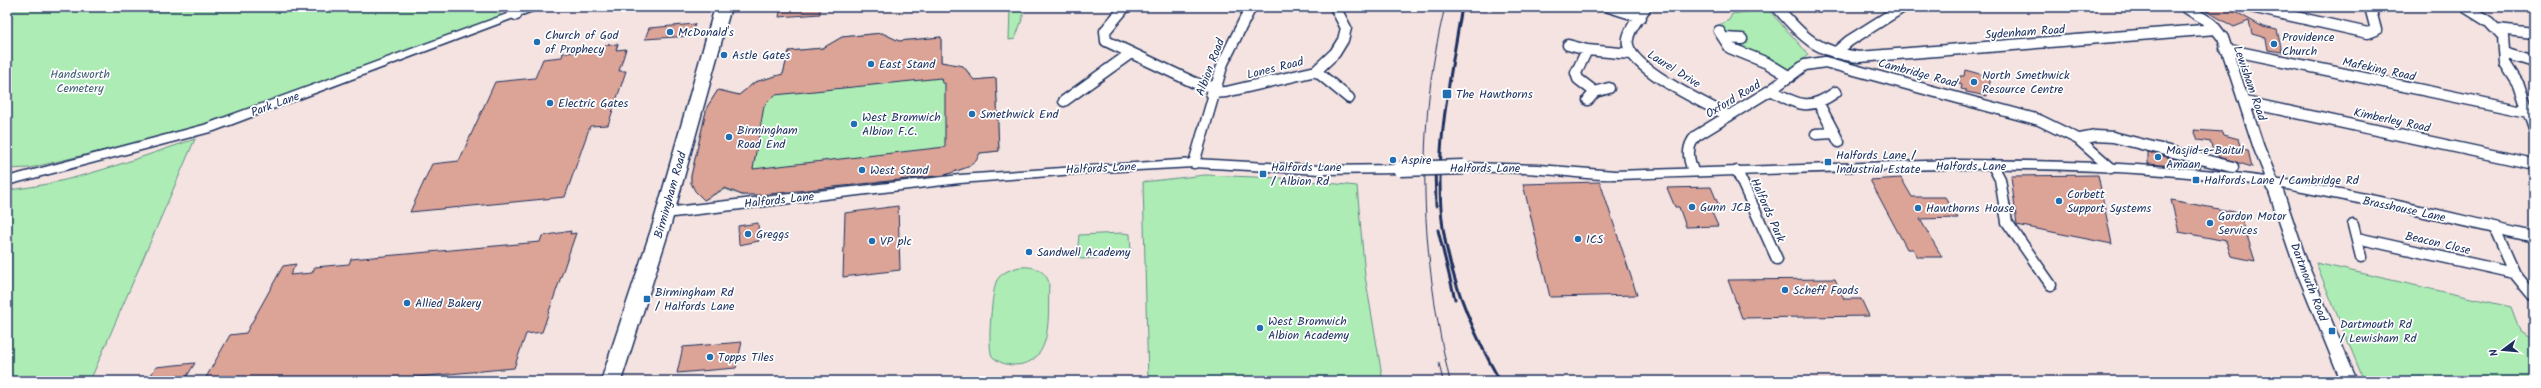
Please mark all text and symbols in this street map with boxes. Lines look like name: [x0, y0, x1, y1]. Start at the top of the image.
street label: Sydenham Road: [1984, 20, 2067, 45]
place label: McDonald's: [678, 23, 734, 42]
place label: Church of God of Prophecy: [545, 26, 619, 59]
marker: McDonald's: [665, 27, 675, 37]
place label: Providence Church: [2282, 28, 2335, 61]
street label: Albion Road: [1191, 35, 1230, 99]
marker: Church of God of Prophecy: [532, 37, 542, 47]
marker: Providence Church: [2269, 39, 2279, 49]
street label: Lewisham Road: [2228, 43, 2272, 124]
street label: Laurel Drive: [1643, 45, 1705, 94]
place label: Astle Gates: [732, 46, 790, 65]
marker: Astle Gates: [719, 50, 729, 60]
street label: Lones Road: [1245, 52, 1306, 85]
street label: Mafeking Road: [2341, 52, 2418, 87]
street label: Cambridge Road: [1876, 54, 1961, 93]
place label: East Stand: [879, 55, 936, 74]
marker: East Stand: [866, 59, 876, 69]
park label: Handsworth Cemetery: [50, 65, 110, 98]
place label: North Smethwick Resource Centre: [1982, 66, 2070, 99]
street label: Oxford Road: [1702, 75, 1765, 123]
marker: North Smethwick Resource Centre: [1969, 77, 1979, 87]
place label: The Hawthorns: [1456, 85, 1533, 104]
street label: Park Lane: [248, 87, 303, 122]
marker: The Hawthorns: [1441, 88, 1453, 100]
place label: Electric Gates: [558, 94, 628, 113]
marker: Electric Gates: [545, 98, 555, 108]
street label: Kimberley Road: [2352, 103, 2433, 138]
place label: Smethwick End: [980, 105, 1060, 124]
place label: West Bromwich Albion F.C.: [862, 108, 941, 141]
marker: Smethwick End: [967, 109, 977, 119]
marker: West Bromwich Albion F.C.: [849, 119, 859, 129]
place label: Birmingham Road End: [737, 121, 798, 154]
marker: Birmingham Road End: [724, 132, 734, 142]
place label: Masjid-e-Baitul Amaan: [2166, 141, 2244, 174]
place label: Halfords Lane / Industrial Estate: [1836, 146, 1921, 179]
street label: Birmingham Road: [649, 149, 692, 241]
place label: Aspire: [1401, 151, 1432, 170]
marker: Masjid-e-Baitul Amaan: [2153, 152, 2163, 162]
marker: Aspire: [1388, 155, 1398, 165]
street label: Halfords Lane: [1065, 157, 1137, 180]
marker: Halfords Lane / Industrial Estate: [1823, 157, 1833, 167]
street label: Halfords Lane: [1936, 157, 2007, 176]
place label: Halfords Lane / Albion Rd: [1271, 158, 1342, 191]
street label: Halfords Lane: [1450, 159, 1521, 178]
place label: West Stand: [870, 161, 929, 180]
marker: West Stand: [857, 165, 867, 175]
marker: Halfords Lane / Albion Rd: [1258, 169, 1268, 179]
place label: Halfords Lane / Cambridge Rd: [2204, 171, 2360, 190]
street label: Halfords Park: [1745, 175, 1790, 246]
marker: Halfords Lane / Cambridge Rd: [2191, 175, 2201, 185]
place label: Corbett Support Systems: [2067, 185, 2151, 218]
street label: Halfords Lane: [743, 187, 816, 214]
street label: Brasshouse Lane: [2361, 191, 2448, 228]
marker: Corbett Support Systems: [2054, 196, 2064, 206]
place label: Gunn JCB: [1700, 198, 1751, 217]
place label: Hawthorns House: [1926, 199, 2015, 218]
marker: Gunn JCB: [1687, 202, 1697, 212]
marker: Hawthorns House: [1913, 203, 1923, 213]
place label: Gordon Motor Services: [2218, 207, 2287, 240]
marker: Gordon Motor Services: [2205, 218, 2215, 228]
place label: Greggs: [756, 225, 789, 244]
street label: Beacon Close: [2403, 227, 2473, 260]
marker: Greggs: [743, 229, 753, 239]
place label: ICS: [1586, 230, 1604, 249]
place label: VP plc: [880, 232, 912, 251]
marker: ICS: [1573, 234, 1583, 244]
marker: VP plc: [867, 236, 877, 246]
street label: Dartmouth Road: [2285, 240, 2333, 325]
place label: Sandwell Academy: [1037, 243, 1131, 262]
marker: Sandwell Academy: [1024, 247, 1034, 257]
place label: Scheff Foods: [1793, 281, 1859, 300]
place label: Birmingham Rd / Halfords Lane: [655, 283, 735, 316]
marker: Scheff Foods: [1780, 285, 1790, 295]
place label: Allied Bakery: [415, 294, 482, 313]
marker: Birmingham Rd / Halfords Lane: [642, 294, 652, 304]
marker: Allied Bakery: [402, 298, 412, 308]
place label: West Bromwich Albion Academy: [1268, 312, 1349, 345]
place label: Dartmouth Rd / Lewisham Rd: [2340, 315, 2417, 348]
marker: West Bromwich Albion Academy: [1255, 323, 1265, 333]
marker: Dartmouth Rd / Lewisham Rd: [2327, 326, 2337, 336]
north arrow: [2483, 330, 2523, 370]
text: N: [2485, 347, 2504, 358]
place label: Topps Tiles: [718, 348, 774, 367]
marker: Topps Tiles: [705, 352, 715, 362]

